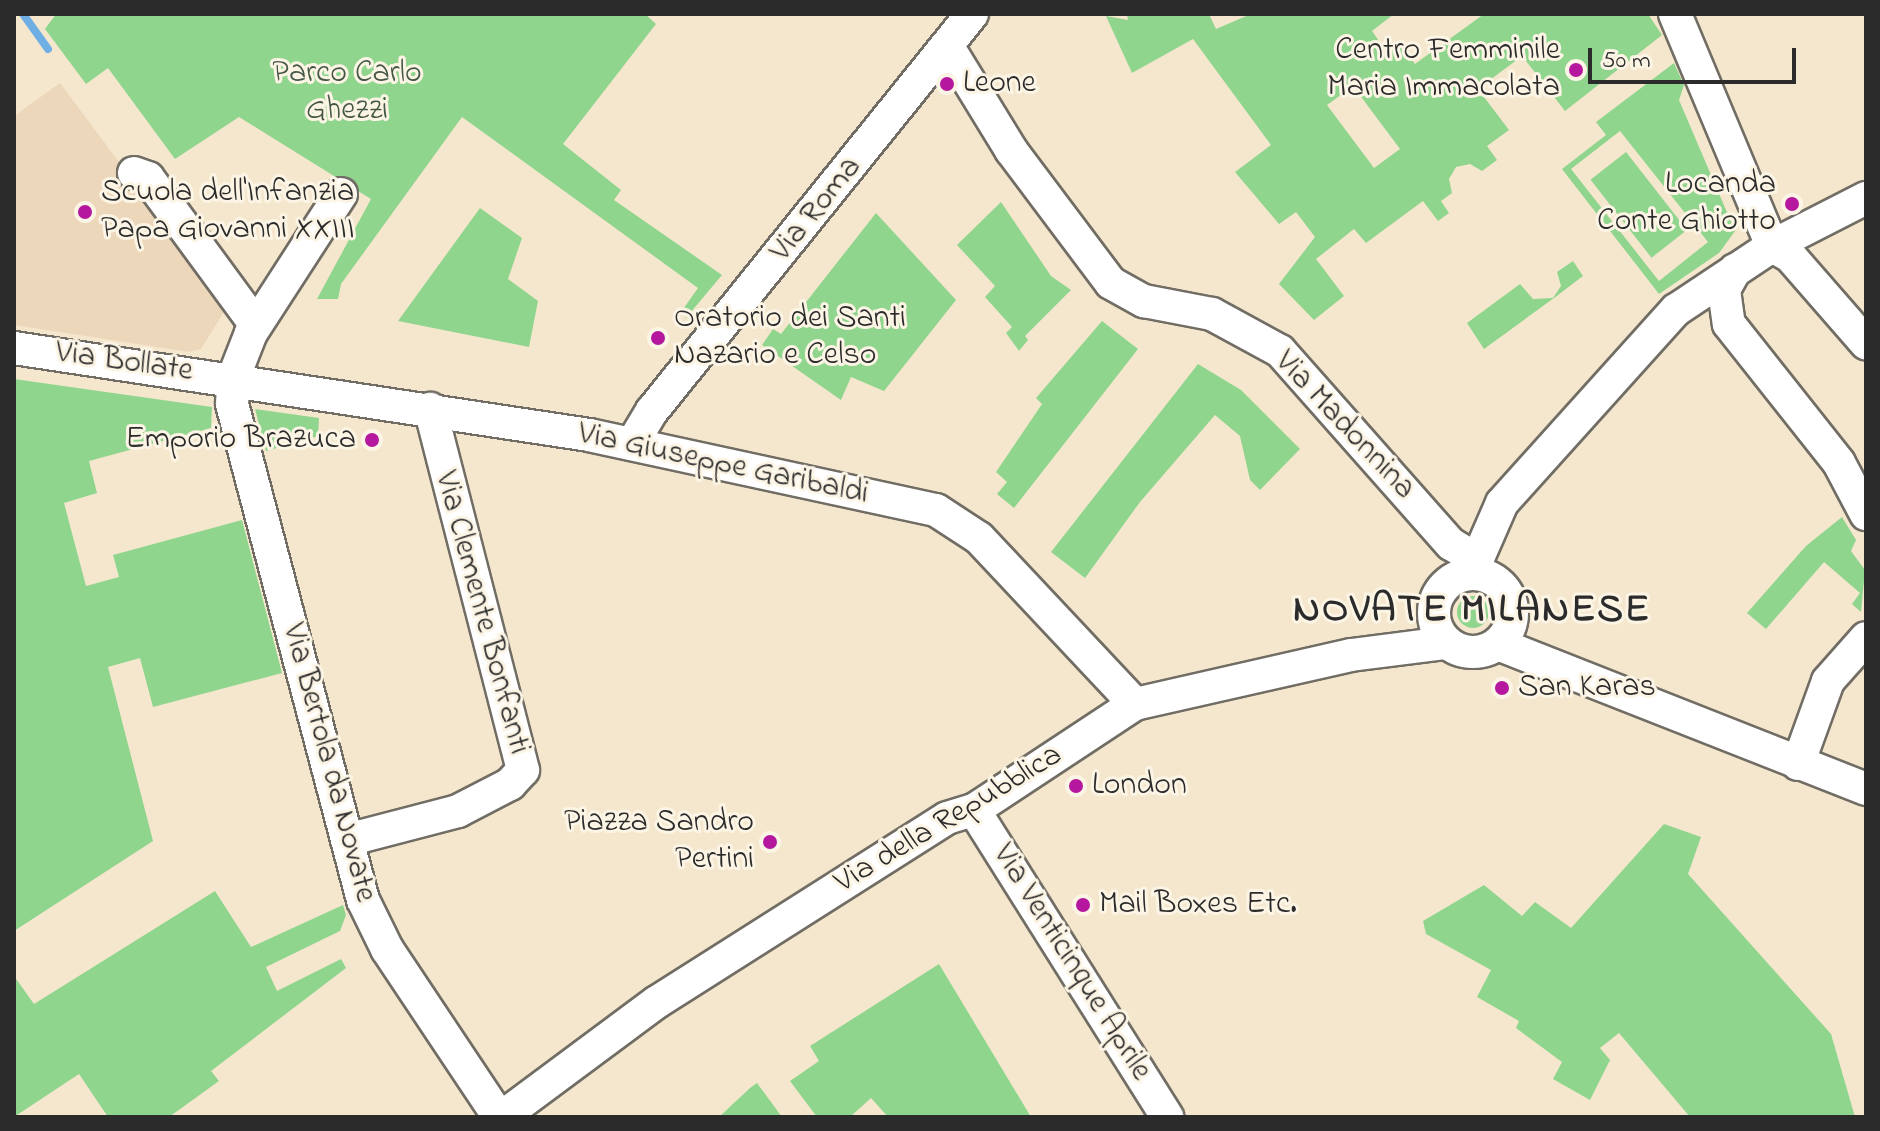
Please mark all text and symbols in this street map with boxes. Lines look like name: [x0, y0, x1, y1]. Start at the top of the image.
scale bar: [1592, 32, 1800, 82]
place label: Centro Femminile Maria Immacolata: [1327, 33, 1560, 108]
text: 50 m: [1602, 44, 1651, 79]
park label: Parco Carlo Ghezzi: [272, 56, 422, 131]
marker: Centro Femminile Maria Immacolata: [1567, 61, 1585, 79]
place label: Leone: [963, 65, 1036, 103]
marker: Leone: [938, 75, 956, 93]
street label: Via Roma: [763, 150, 871, 270]
place label: Locanda Conte Ghiotto: [1597, 167, 1776, 242]
place label: Scuola dell'Infanzia Papa Giovanni XXIII: [101, 175, 354, 250]
marker: Locanda Conte Ghiotto: [1783, 195, 1801, 213]
marker: Scuola dell'Infanzia Papa Giovanni XXIII: [76, 203, 94, 221]
place label: Oratorio dei Santi Nazario e Celso: [674, 301, 906, 376]
marker: Oratorio dei Santi Nazario e Celso: [649, 329, 667, 347]
street label: Via Bollate: [53, 334, 195, 392]
street label: Via Madonnina: [1265, 344, 1423, 508]
street label: Via Giuseppe Garibaldi: [574, 415, 872, 515]
place label: Emporio Brazuca: [126, 421, 356, 459]
marker: Emporio Brazuca: [363, 431, 381, 449]
street label: Via Clemente Bonfanti: [425, 467, 537, 759]
district label: NOVATE MILANESE: [1293, 587, 1651, 635]
street label: Via Bertola da Novate: [272, 620, 384, 906]
place label: San Karas: [1518, 669, 1656, 707]
marker: San Karas: [1493, 679, 1511, 697]
street label: Via della Repubblica: [828, 737, 1070, 903]
place label: London: [1092, 767, 1187, 805]
marker: London: [1067, 777, 1085, 795]
place label: Piazza Sandro Pertini: [564, 805, 754, 880]
marker: Piazza Sandro Pertini: [761, 833, 779, 851]
street label: Via Venticinque Aprile: [983, 838, 1159, 1088]
place label: Mail Boxes Etc.: [1099, 886, 1297, 924]
marker: Mail Boxes Etc.: [1074, 896, 1092, 914]

